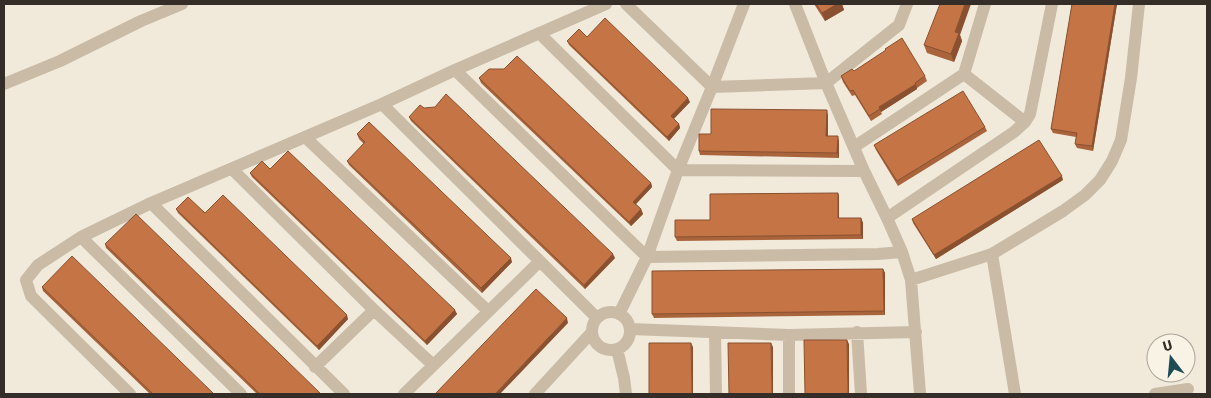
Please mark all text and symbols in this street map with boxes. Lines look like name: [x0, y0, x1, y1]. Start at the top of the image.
north arrow: [1146, 333, 1196, 383]
text: U: [1161, 337, 1174, 355]

